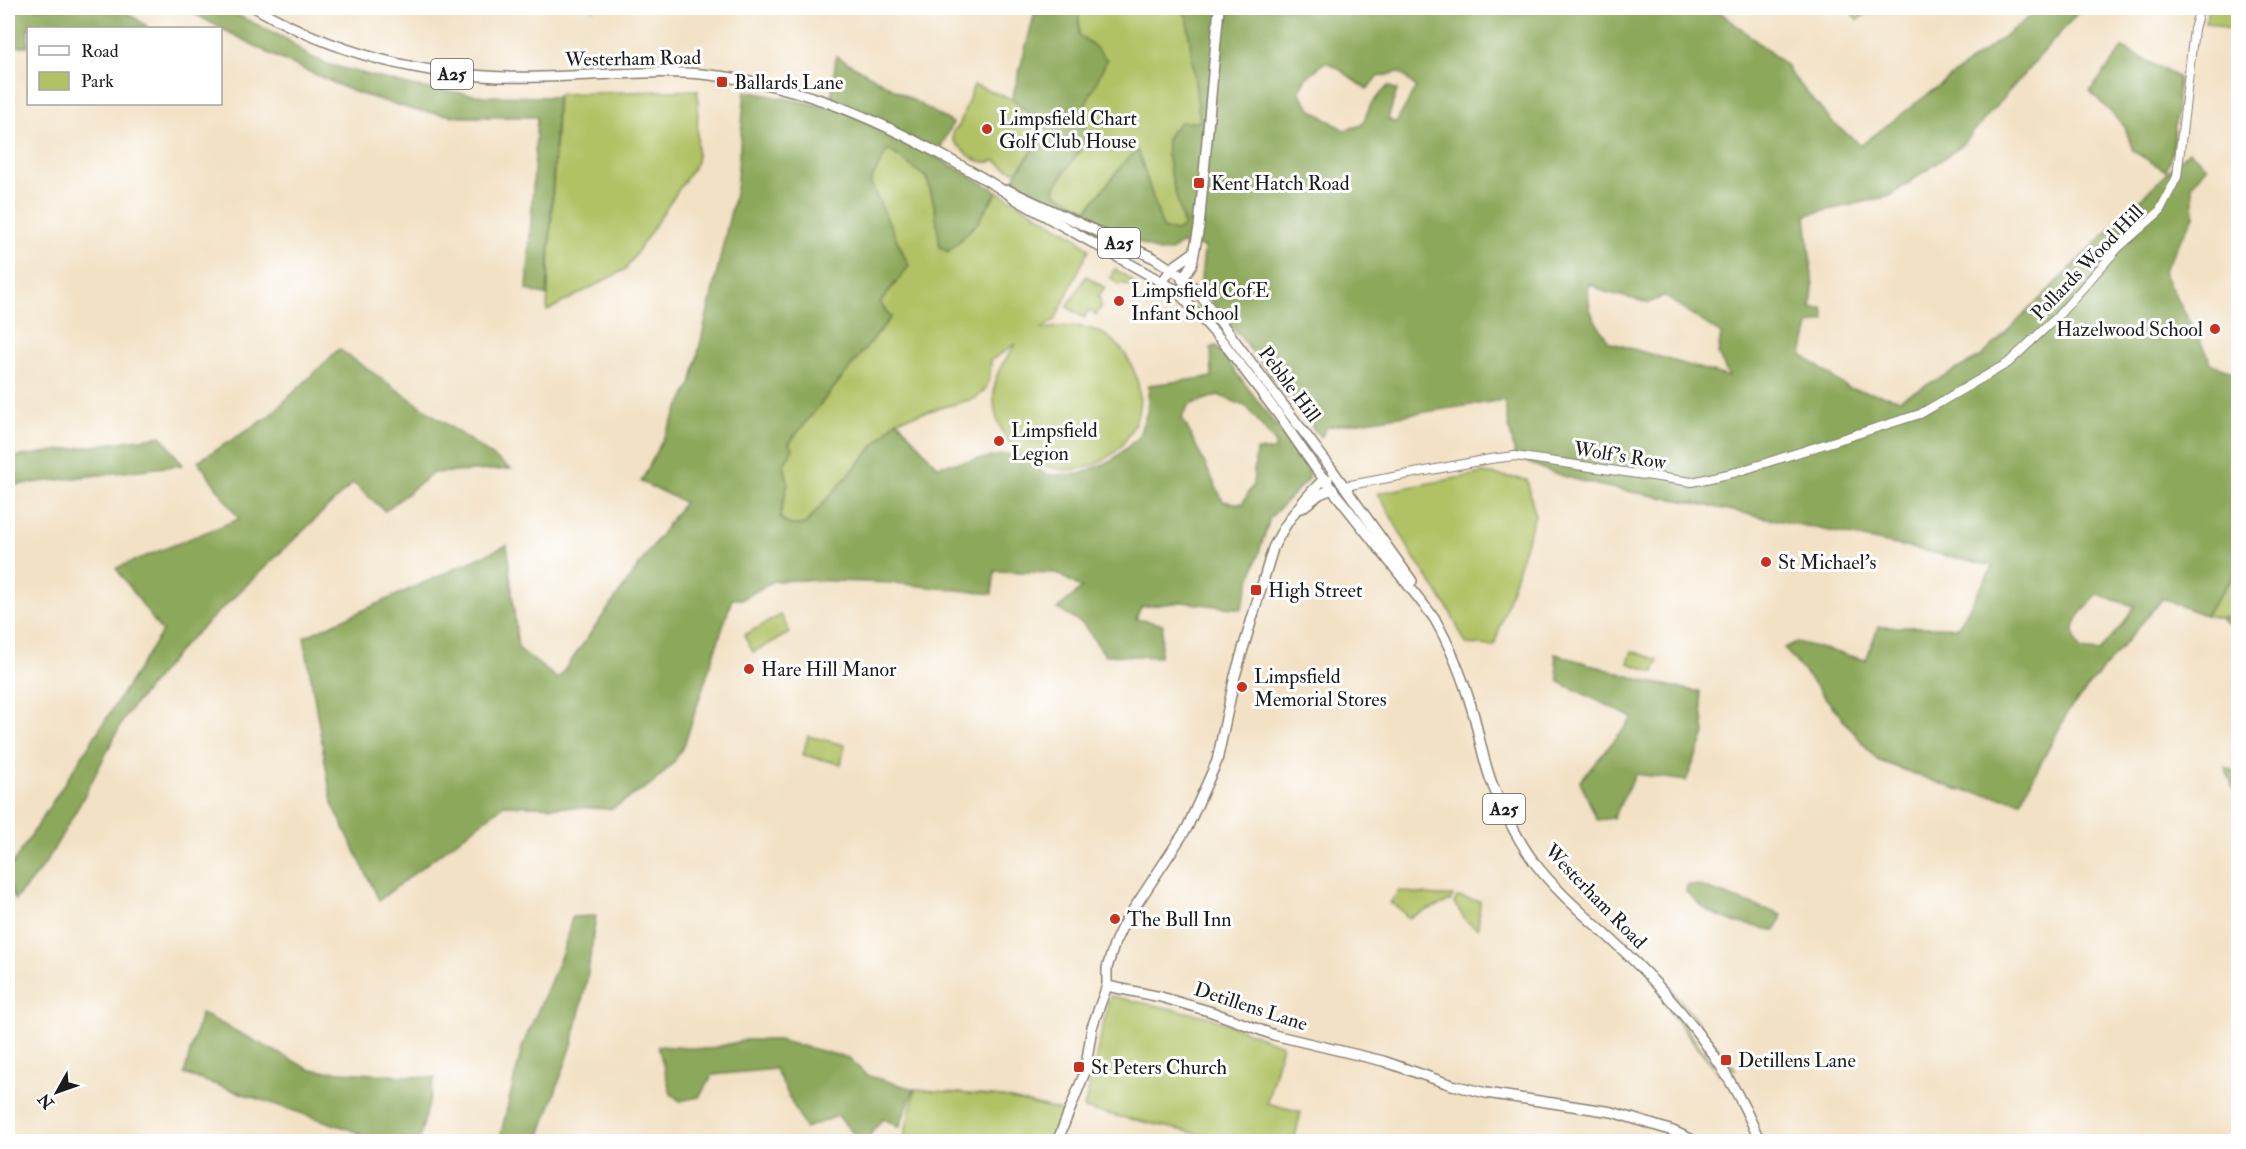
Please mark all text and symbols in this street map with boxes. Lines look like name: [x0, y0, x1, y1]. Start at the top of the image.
legend: [27, 27, 222, 105]
text: Road: [81, 40, 119, 63]
street label: Westerham Road: [564, 45, 701, 72]
road number: A25: [431, 59, 473, 89]
text: Park: [81, 70, 114, 93]
place label: Ballards Lane: [734, 70, 843, 95]
marker: Ballards Lane: [715, 75, 729, 89]
place label: Limpsfield Chart Golf Club House: [999, 106, 1138, 154]
marker: Limpsfield Chart Golf Club House: [980, 122, 994, 136]
place label: Kent Hatch Road: [1211, 171, 1350, 196]
marker: Kent Hatch Road: [1192, 176, 1206, 190]
street label: Pollards Wood Hill: [2026, 199, 2149, 325]
road number: A25: [1098, 228, 1140, 258]
place label: Limpsfield CofE Infant School: [1131, 278, 1269, 326]
marker: Limpsfield CofE Infant School: [1112, 294, 1126, 308]
place label: Hazelwood School: [2056, 317, 2203, 342]
marker: Hazelwood School: [2208, 322, 2222, 336]
street label: Pebble Hill: [1253, 341, 1326, 427]
place label: Limpsfield Legion: [1011, 418, 1098, 466]
marker: Limpsfield Legion: [992, 434, 1006, 448]
street label: Wolf's Row: [1571, 436, 1669, 475]
place label: St Michael's: [1778, 550, 1876, 575]
marker: St Michael's: [1759, 555, 1773, 569]
place label: High Street: [1268, 578, 1363, 603]
marker: High Street: [1249, 583, 1263, 597]
place label: Hare Hill Manor: [761, 657, 897, 682]
marker: Hare Hill Manor: [742, 662, 756, 676]
place label: Limpsfield Memorial Stores: [1254, 664, 1387, 712]
marker: Limpsfield Memorial Stores: [1235, 680, 1249, 694]
road number: A25: [1483, 794, 1525, 824]
street label: Westerham Road: [1539, 838, 1652, 954]
place label: The Bull Inn: [1127, 907, 1232, 932]
marker: The Bull Inn: [1108, 912, 1122, 926]
street label: Detillens Lane: [1191, 976, 1311, 1037]
place label: Detillens Lane: [1738, 1048, 1856, 1073]
marker: Detillens Lane: [1719, 1053, 1733, 1067]
place label: St Peters Church: [1091, 1055, 1227, 1080]
marker: St Peters Church: [1072, 1060, 1086, 1074]
north arrow: [27, 1062, 87, 1122]
text: N: [34, 1089, 59, 1114]

